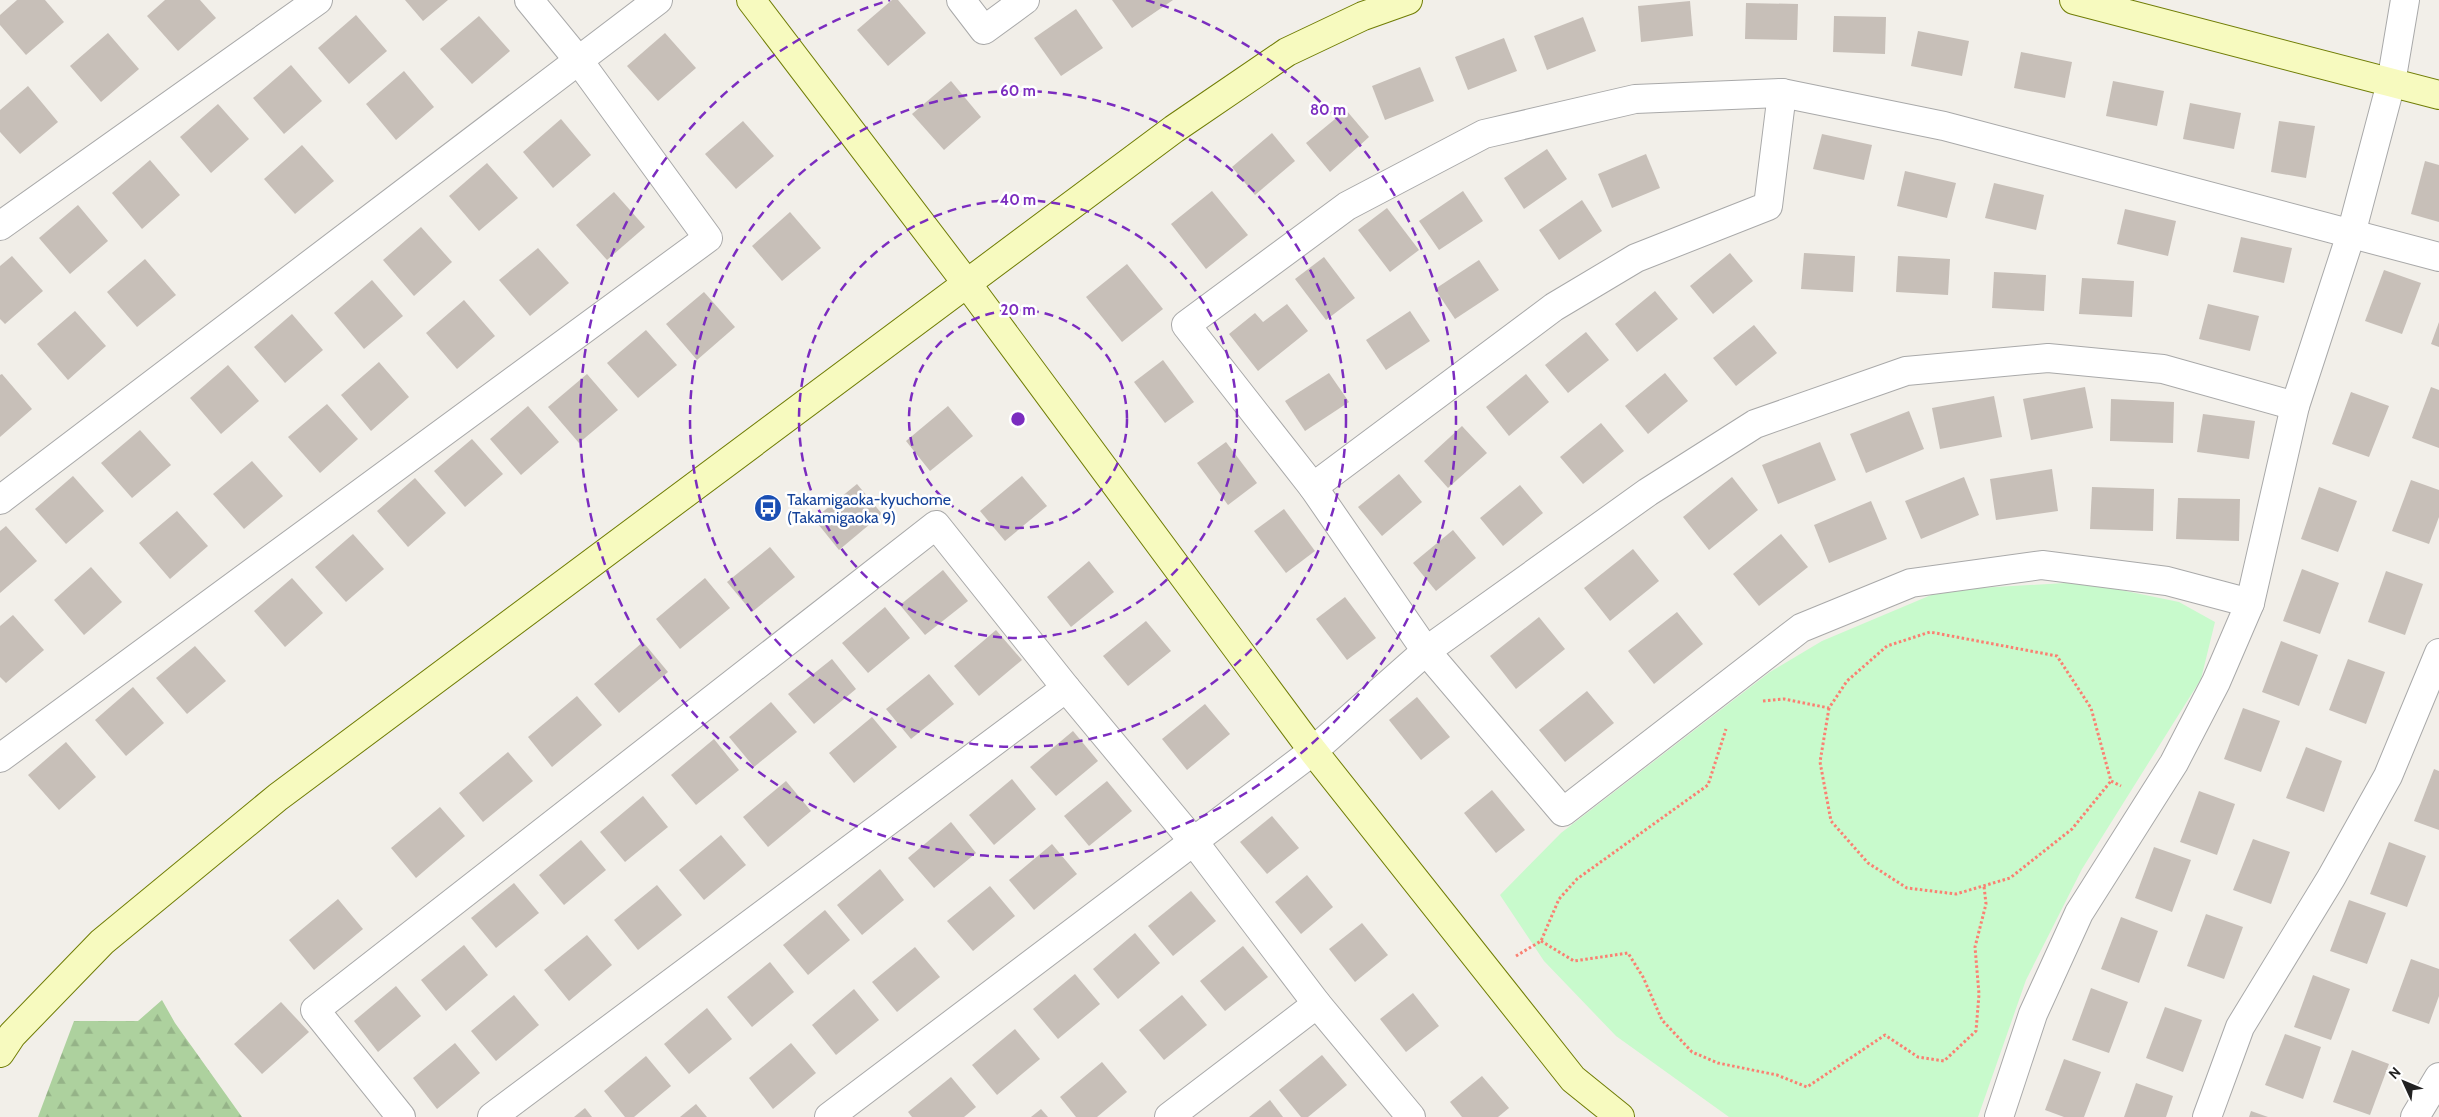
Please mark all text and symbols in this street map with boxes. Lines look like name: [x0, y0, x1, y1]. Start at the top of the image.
text: 60 m: [1000, 82, 1036, 100]
text: 80 m: [1310, 101, 1346, 119]
text: 40 m: [1000, 191, 1036, 209]
text: 20 m: [1001, 301, 1035, 319]
centre of rings: [1009, 410, 1027, 428]
place label: Takamigaoka-kyuchome (Takamigaoka 9): [787, 490, 951, 527]
bus stop icon: Takamigaoka-kyuchome (Takamigaoka 9): [753, 493, 783, 523]
north arrow: [2379, 1057, 2429, 1107]
text: N: [2385, 1063, 2405, 1083]

